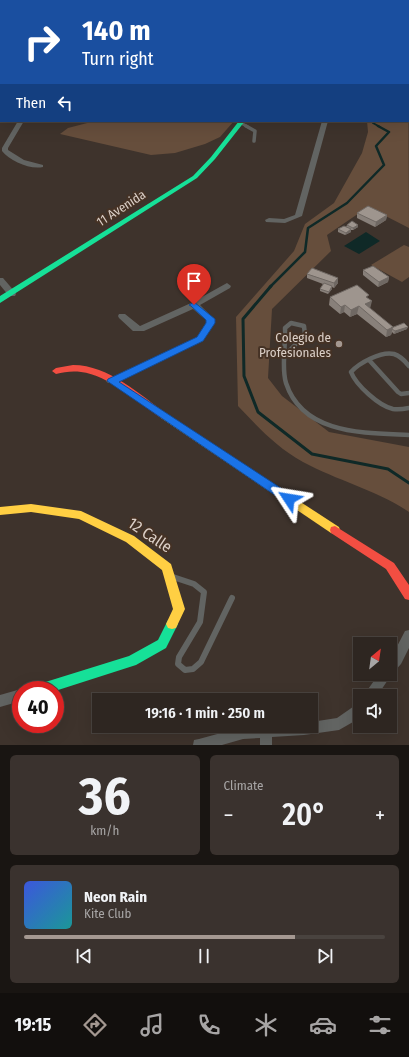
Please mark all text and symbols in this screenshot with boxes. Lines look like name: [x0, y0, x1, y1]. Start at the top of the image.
text: 140 m: [82, 14, 151, 47]
icon: right: [16, 16, 68, 68]
text: Turn right: [82, 48, 154, 70]
icon: left: [54, 92, 76, 114]
text: Then: [16, 94, 46, 112]
street label: 11 Avenida: [94, 187, 148, 229]
pin: [177, 264, 211, 305]
icon: arrive: [183, 270, 205, 292]
place label: Colegio de Profesionales: [259, 330, 331, 360]
marker: Colegio de Profesionales: [334, 339, 344, 349]
position arrow: [268, 478, 310, 520]
street label: 12 Calle: [124, 513, 176, 557]
north arrow: [353, 637, 397, 681]
map controls: [353, 637, 397, 733]
speed limit sign: 40: [12, 681, 64, 733]
button: sound: [353, 689, 397, 733]
text: 19:16 · 1 min · 250 m: [145, 704, 265, 722]
text: 36: [79, 765, 131, 828]
text: Climate: [224, 778, 264, 793]
text: 20°: [282, 797, 326, 833]
text: −: [224, 802, 233, 829]
text: +: [375, 802, 385, 829]
text: km/h: [90, 823, 119, 838]
text: Neon Rain: [84, 888, 147, 906]
text: Kite Club: [84, 906, 131, 921]
icon: previous: [73, 945, 95, 967]
icon: pause: [193, 945, 215, 967]
icon: next: [314, 945, 336, 967]
icon: directions: [81, 1011, 109, 1039]
icon: music: [138, 1011, 166, 1039]
icon: phone: [195, 1011, 223, 1039]
icon: climate: [252, 1011, 280, 1039]
icon: car: [309, 1011, 337, 1039]
icon: filters: [366, 1011, 394, 1039]
text: 19:15: [15, 1014, 51, 1036]

